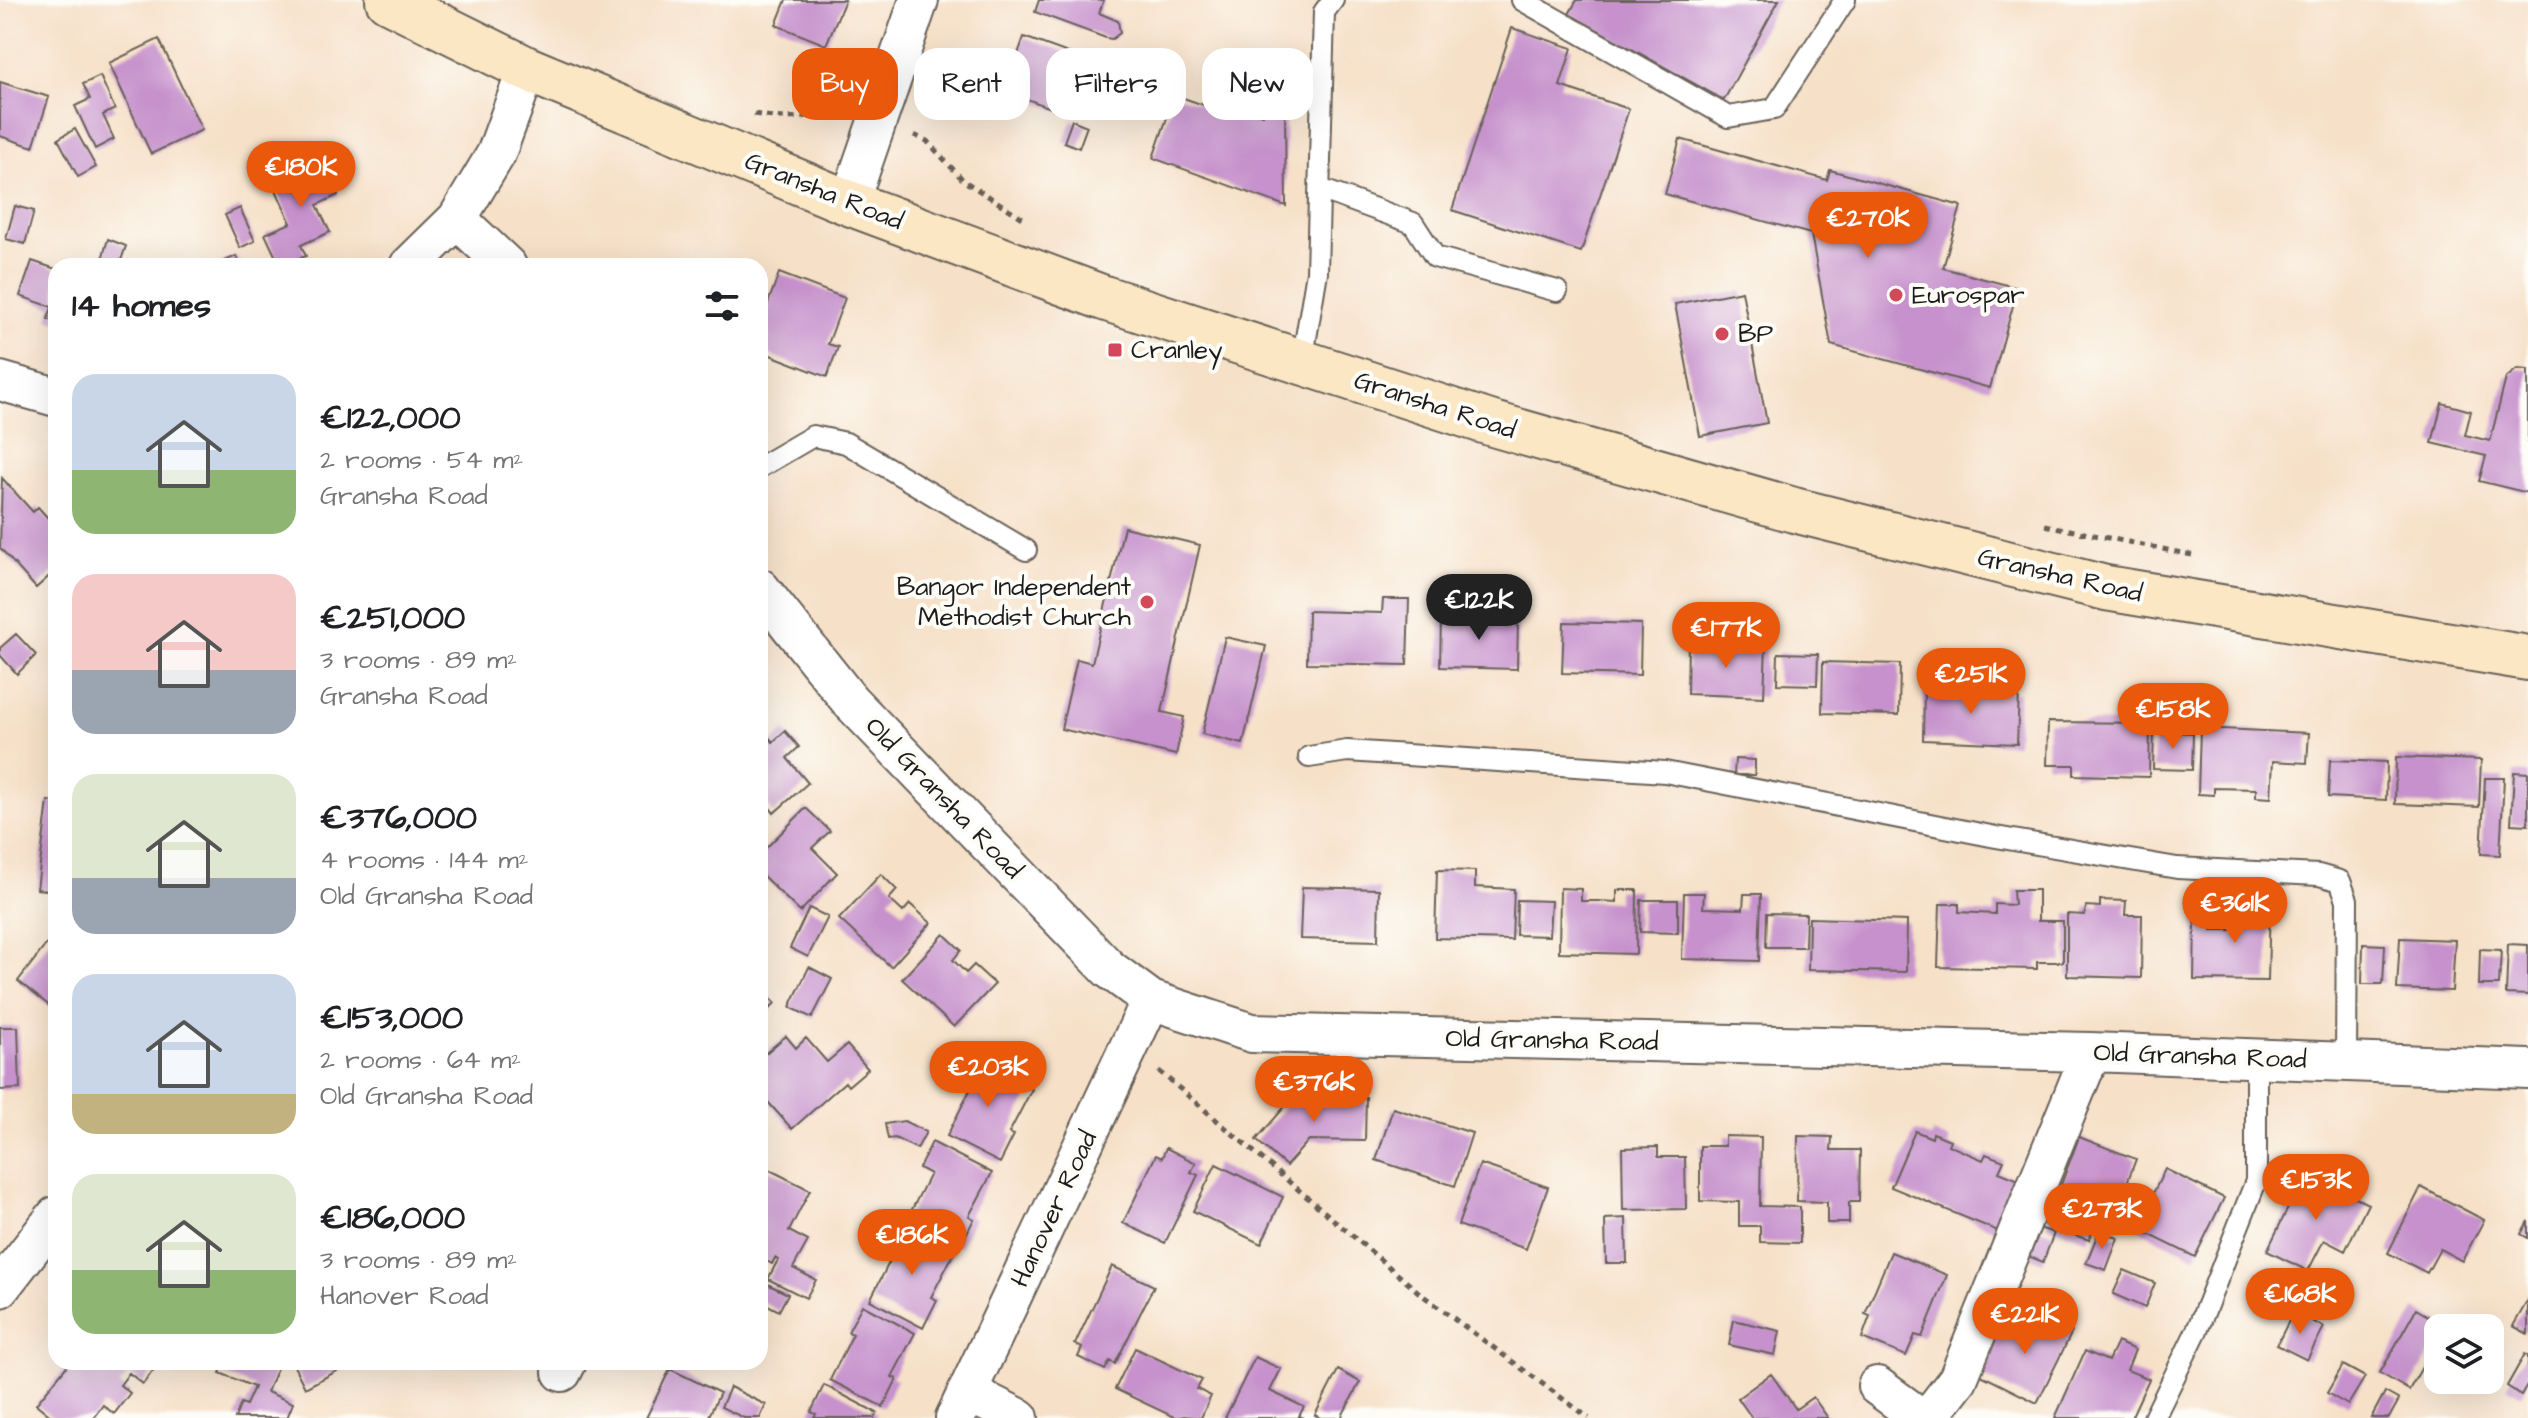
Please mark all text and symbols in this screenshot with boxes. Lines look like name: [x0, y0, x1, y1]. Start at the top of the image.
chip: Buy: [792, 48, 898, 120]
chip: Rent: [914, 48, 1030, 120]
chip: Filters: [1046, 48, 1186, 120]
chip: New: [1202, 48, 1313, 120]
pin: €180K: [245, 141, 357, 209]
street label: Gransha Road: [739, 143, 909, 239]
text: €180K: [265, 149, 338, 185]
pin: €270K: [1812, 192, 1924, 260]
text: €270K: [1826, 200, 1910, 236]
place label: Eurospar: [1912, 277, 2025, 313]
text: 14 homes: [72, 282, 211, 330]
icon: filters: [700, 284, 744, 328]
marker: Eurospar: [1887, 286, 1905, 304]
place label: BP: [1738, 316, 1773, 352]
marker: BP: [1713, 325, 1731, 343]
place label: Cranley: [1131, 332, 1222, 370]
marker: Cranley: [1106, 341, 1124, 359]
street label: Gransha Road: [1350, 362, 1520, 448]
text: €122,000: [320, 394, 461, 442]
icon: home: [136, 406, 232, 502]
text: 2 rooms · 54 m²: [320, 442, 523, 478]
text: Gransha Road: [320, 478, 488, 514]
street label: Gransha Road: [1974, 539, 2146, 611]
place label: Bangor Independent Methodist Church: [897, 569, 1131, 635]
pin: €122K: [1423, 574, 1535, 642]
text: €122K: [1444, 582, 1514, 618]
marker: Bangor Independent Methodist Church: [1138, 593, 1156, 611]
text: €251,000: [320, 594, 465, 642]
pin: €177K: [1670, 602, 1782, 670]
icon: home: [136, 606, 232, 702]
text: €177K: [1690, 610, 1762, 646]
text: 3 rooms · 89 m²: [320, 642, 517, 678]
pin: €251K: [1915, 648, 2027, 716]
text: €251K: [1934, 656, 2008, 692]
text: Gransha Road: [320, 678, 488, 714]
pin: €158K: [2117, 683, 2229, 751]
text: €158K: [2135, 691, 2211, 727]
street label: Old Gransha Road: [857, 709, 1031, 887]
text: €376,000: [320, 794, 477, 842]
icon: home: [136, 806, 232, 902]
text: 4 rooms · 144 m²: [320, 842, 529, 878]
pin: €361K: [2179, 877, 2291, 945]
text: Old Gransha Road: [320, 878, 533, 914]
text: €361K: [2200, 885, 2270, 921]
text: €153,000: [320, 994, 463, 1042]
icon: home: [136, 1006, 232, 1102]
street label: Old Gransha Road: [1445, 1020, 1659, 1060]
street label: Old Gransha Road: [2093, 1034, 2307, 1078]
pin: €203K: [932, 1041, 1044, 1109]
text: 2 rooms · 64 m²: [320, 1042, 521, 1078]
text: €203K: [948, 1049, 1028, 1085]
pin: €376K: [1258, 1056, 1370, 1124]
text: €376K: [1273, 1064, 1355, 1100]
text: Old Gransha Road: [320, 1078, 533, 1114]
street label: Hanover Road: [1002, 1125, 1106, 1293]
pin: €153K: [2260, 1154, 2372, 1222]
text: €153K: [2280, 1162, 2352, 1198]
pin: €273K: [2046, 1183, 2158, 1251]
text: €273K: [2062, 1191, 2142, 1227]
text: €186,000: [320, 1194, 465, 1242]
icon: home: [136, 1206, 232, 1302]
pin: €186K: [856, 1209, 968, 1277]
text: €186K: [876, 1217, 948, 1253]
text: 3 rooms · 89 m²: [320, 1242, 517, 1278]
pin: €168K: [2244, 1268, 2356, 1336]
text: €168K: [2264, 1276, 2336, 1312]
text: Hanover Road: [320, 1278, 489, 1314]
pin: €221K: [1969, 1288, 2081, 1356]
text: €221K: [1990, 1296, 2060, 1332]
map controls: [2424, 1314, 2504, 1394]
button: layers: [2424, 1314, 2504, 1394]

